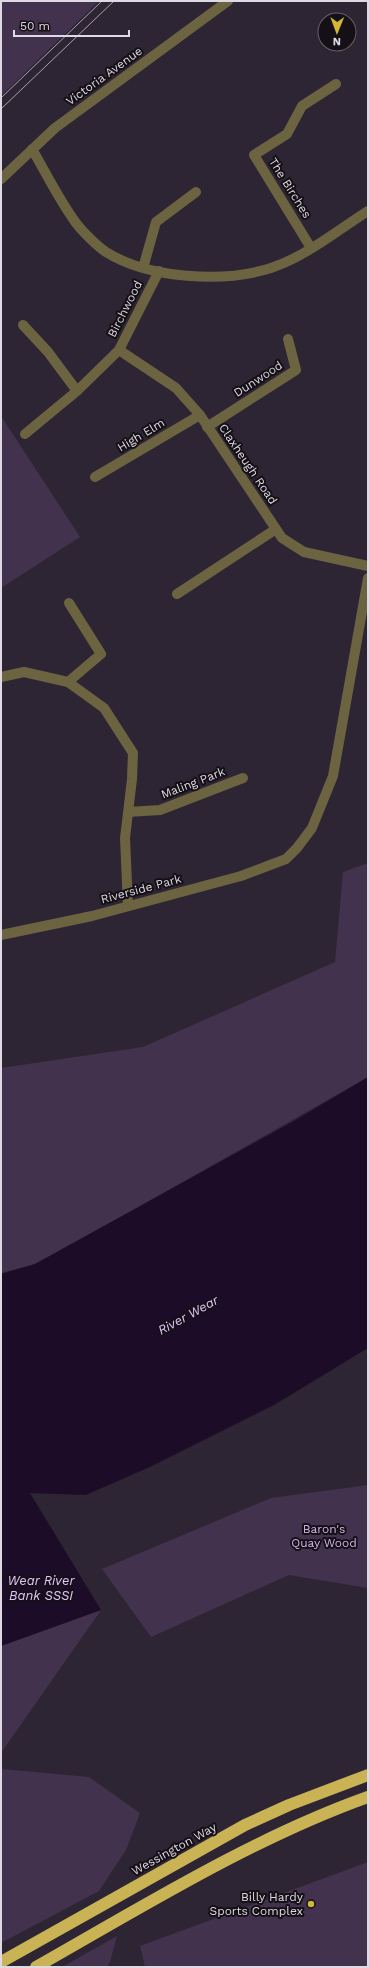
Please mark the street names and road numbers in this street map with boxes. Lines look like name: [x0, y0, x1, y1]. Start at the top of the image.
street label: Victoria Avenue: [63, 44, 145, 108]
street label: The Birches: [266, 155, 314, 221]
street label: Birchwood: [105, 278, 145, 340]
street label: Dunwood: [231, 358, 285, 400]
street label: High Elm: [115, 415, 167, 455]
street label: Claxheugh Road: [216, 421, 280, 507]
street label: Maling Park: [159, 764, 227, 802]
street label: Riverside Park: [99, 871, 183, 906]
street label: Wessington Way: [129, 1819, 220, 1878]

